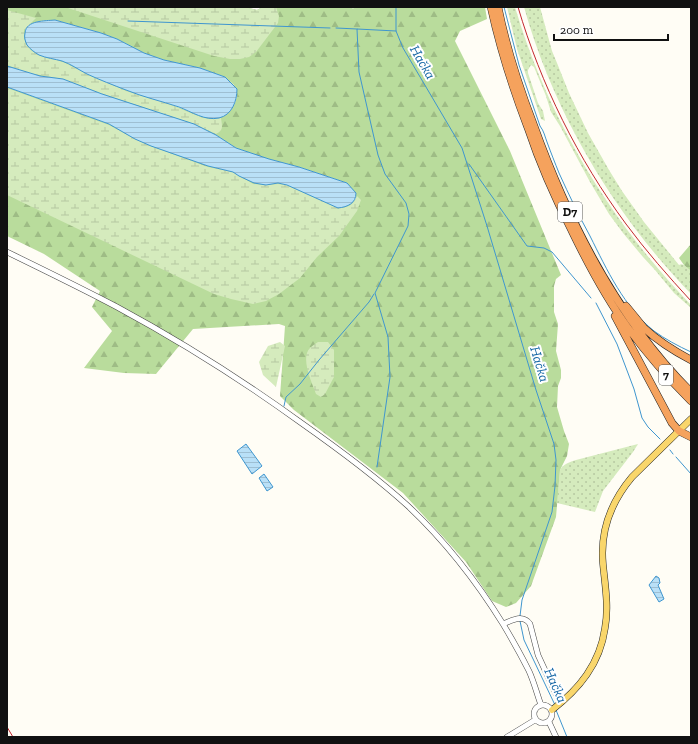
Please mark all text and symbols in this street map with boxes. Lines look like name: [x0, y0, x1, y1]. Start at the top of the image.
scale bar: [554, 16, 668, 42]
text: 200 m: [560, 23, 594, 37]
water label: Hačka: [406, 42, 439, 82]
road number: D7: [558, 202, 582, 222]
water label: Hačka: [526, 344, 553, 384]
road number: 7: [659, 365, 673, 385]
water label: Hačka: [540, 665, 571, 705]

